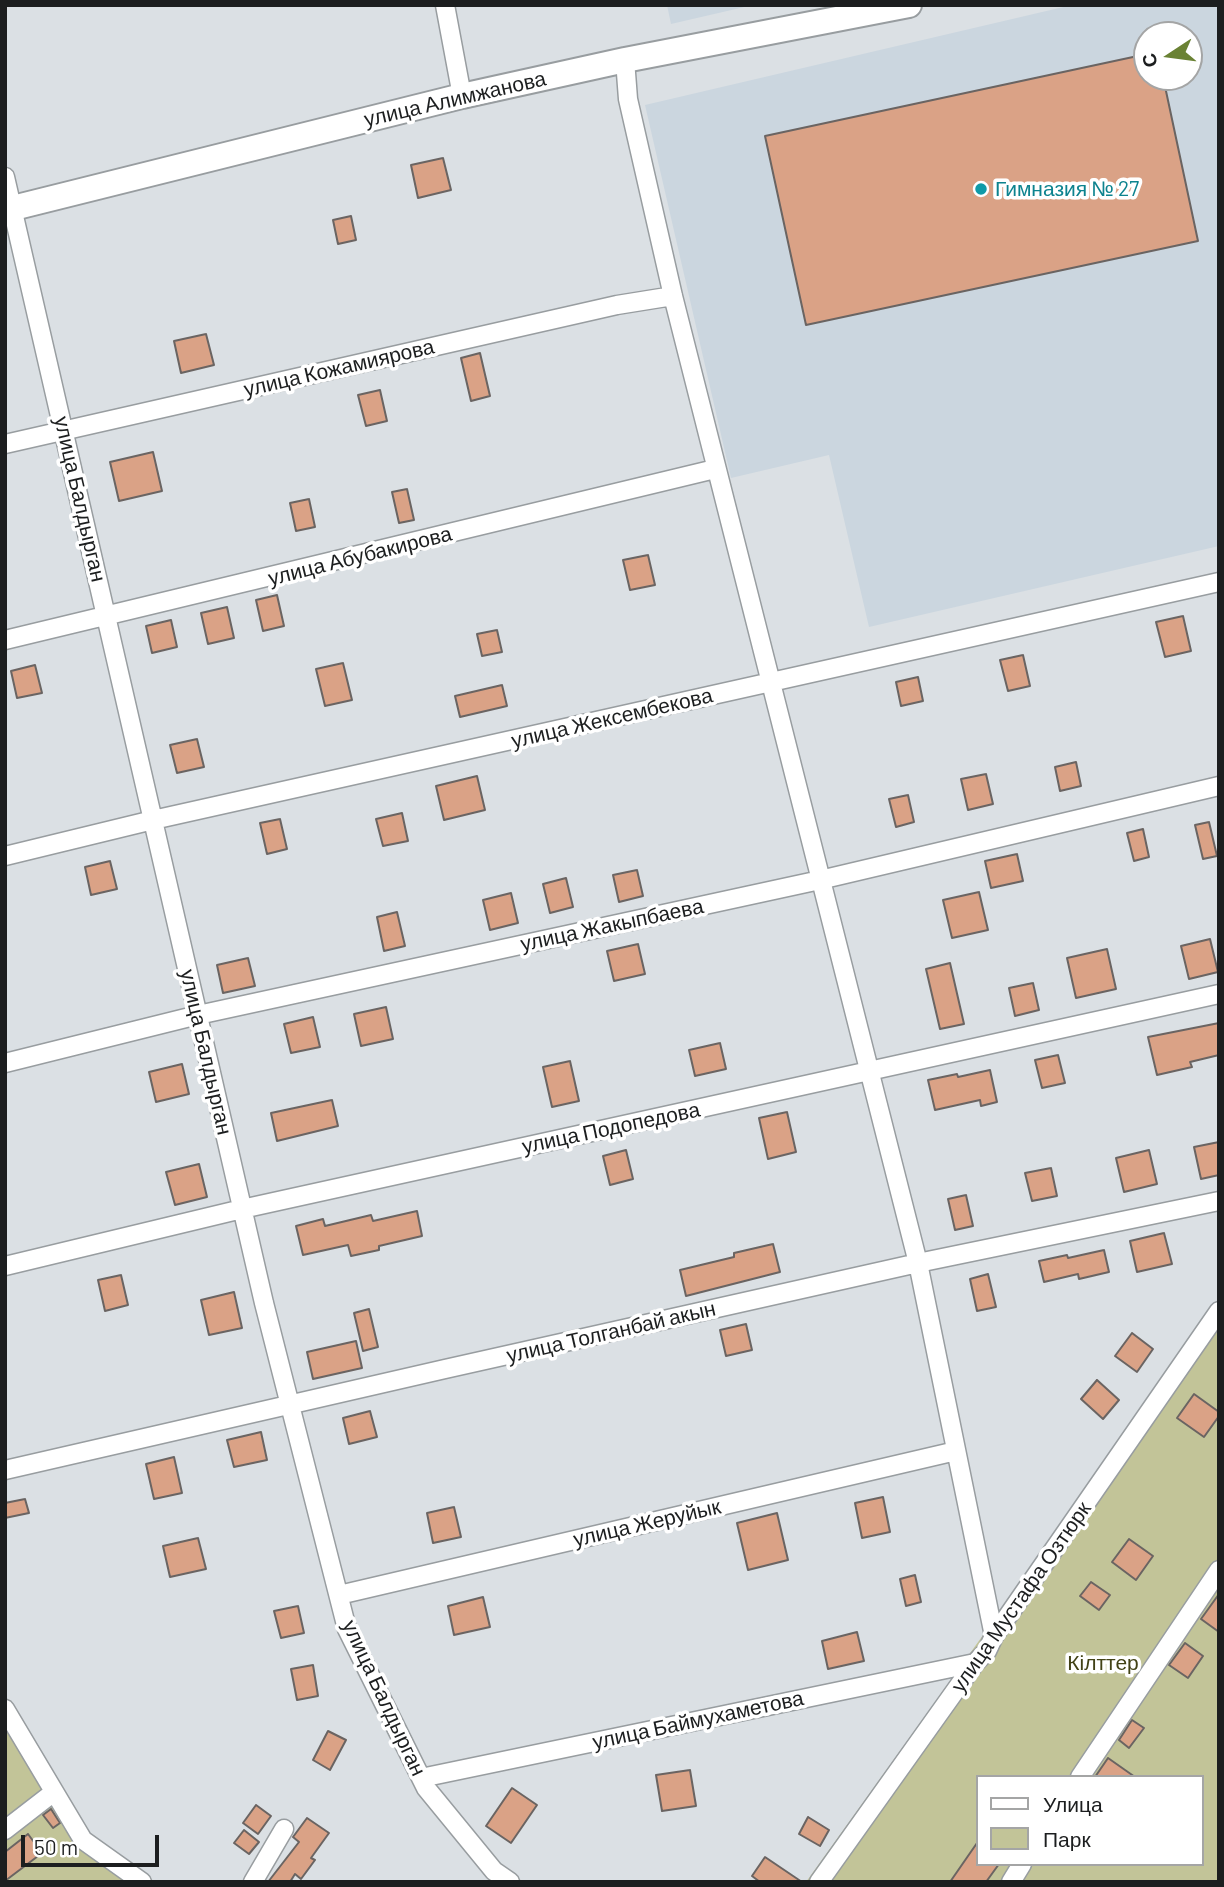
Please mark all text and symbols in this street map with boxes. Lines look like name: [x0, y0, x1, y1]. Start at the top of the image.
north arrow: [1133, 21, 1203, 91]
text: С: [1136, 51, 1162, 70]
street label: улица Алимжанова: [362, 66, 548, 132]
place label: Гимназия № 27: [995, 176, 1139, 202]
marker: Гимназия № 27: [973, 181, 989, 197]
street label: улица Кожамиярова: [241, 334, 437, 402]
street label: улица Балдырган: [49, 414, 111, 584]
street label: улица Абубакирова: [266, 521, 454, 591]
street label: улица Жексембекова: [509, 683, 715, 753]
street label: улица Жакыпбаева: [518, 893, 706, 957]
street label: улица Балдырган: [175, 967, 237, 1137]
street label: улица Подопедова: [520, 1097, 702, 1159]
street label: улица Толганбай акын: [504, 1296, 718, 1368]
street label: улица Жеруйык: [571, 1494, 723, 1552]
street label: улица Мустафа Озтюрк: [946, 1497, 1096, 1697]
street label: улица Балдырган: [337, 1616, 431, 1780]
park label: Кілттер: [1067, 1650, 1139, 1676]
street label: улица Баймухаметова: [590, 1685, 806, 1755]
legend: [976, 1775, 1203, 1866]
text: Улица: [1043, 1791, 1103, 1816]
scale bar: [24, 1820, 163, 1864]
text: Парк: [1043, 1826, 1091, 1851]
text: 50 m: [34, 1834, 78, 1859]

